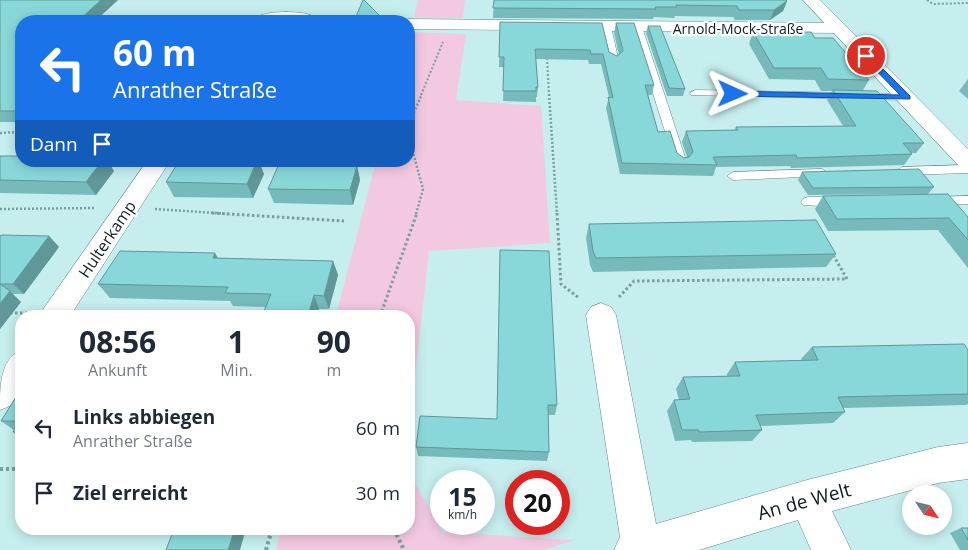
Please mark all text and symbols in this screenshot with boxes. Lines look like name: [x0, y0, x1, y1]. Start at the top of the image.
street label: Arnold-Mock-Straße: [673, 19, 803, 38]
text: 60 m: [113, 29, 196, 76]
icon: left: [30, 35, 95, 100]
pin: [845, 35, 887, 77]
icon: arrive: [852, 42, 880, 70]
position arrow: [706, 67, 758, 119]
text: Anrather Straße: [113, 74, 277, 104]
icon: arrive: [88, 130, 116, 158]
text: Dann: [30, 131, 78, 157]
street label: Hulterkamp: [73, 196, 141, 282]
text: 08:56: [79, 321, 156, 362]
text: 1: [228, 321, 245, 362]
text: 90: [317, 321, 351, 362]
text: Ankunft: [88, 359, 147, 381]
text: Min.: [220, 359, 253, 381]
text: m: [326, 359, 341, 381]
text: Links abbiegen: [73, 404, 215, 430]
icon: left: [30, 414, 58, 442]
text: 60 m: [356, 415, 400, 441]
text: Anrather Straße: [73, 430, 192, 452]
speed limit sign: 20: [505, 470, 570, 535]
street label: An de Welt: [754, 476, 854, 526]
icon: arrive: [30, 479, 58, 507]
text: 15: [448, 479, 477, 513]
text: Ziel erreicht: [73, 480, 188, 506]
text: 30 m: [356, 480, 400, 506]
north arrow: [902, 485, 952, 535]
map controls: [902, 485, 952, 535]
text: km/h: [448, 506, 477, 523]

